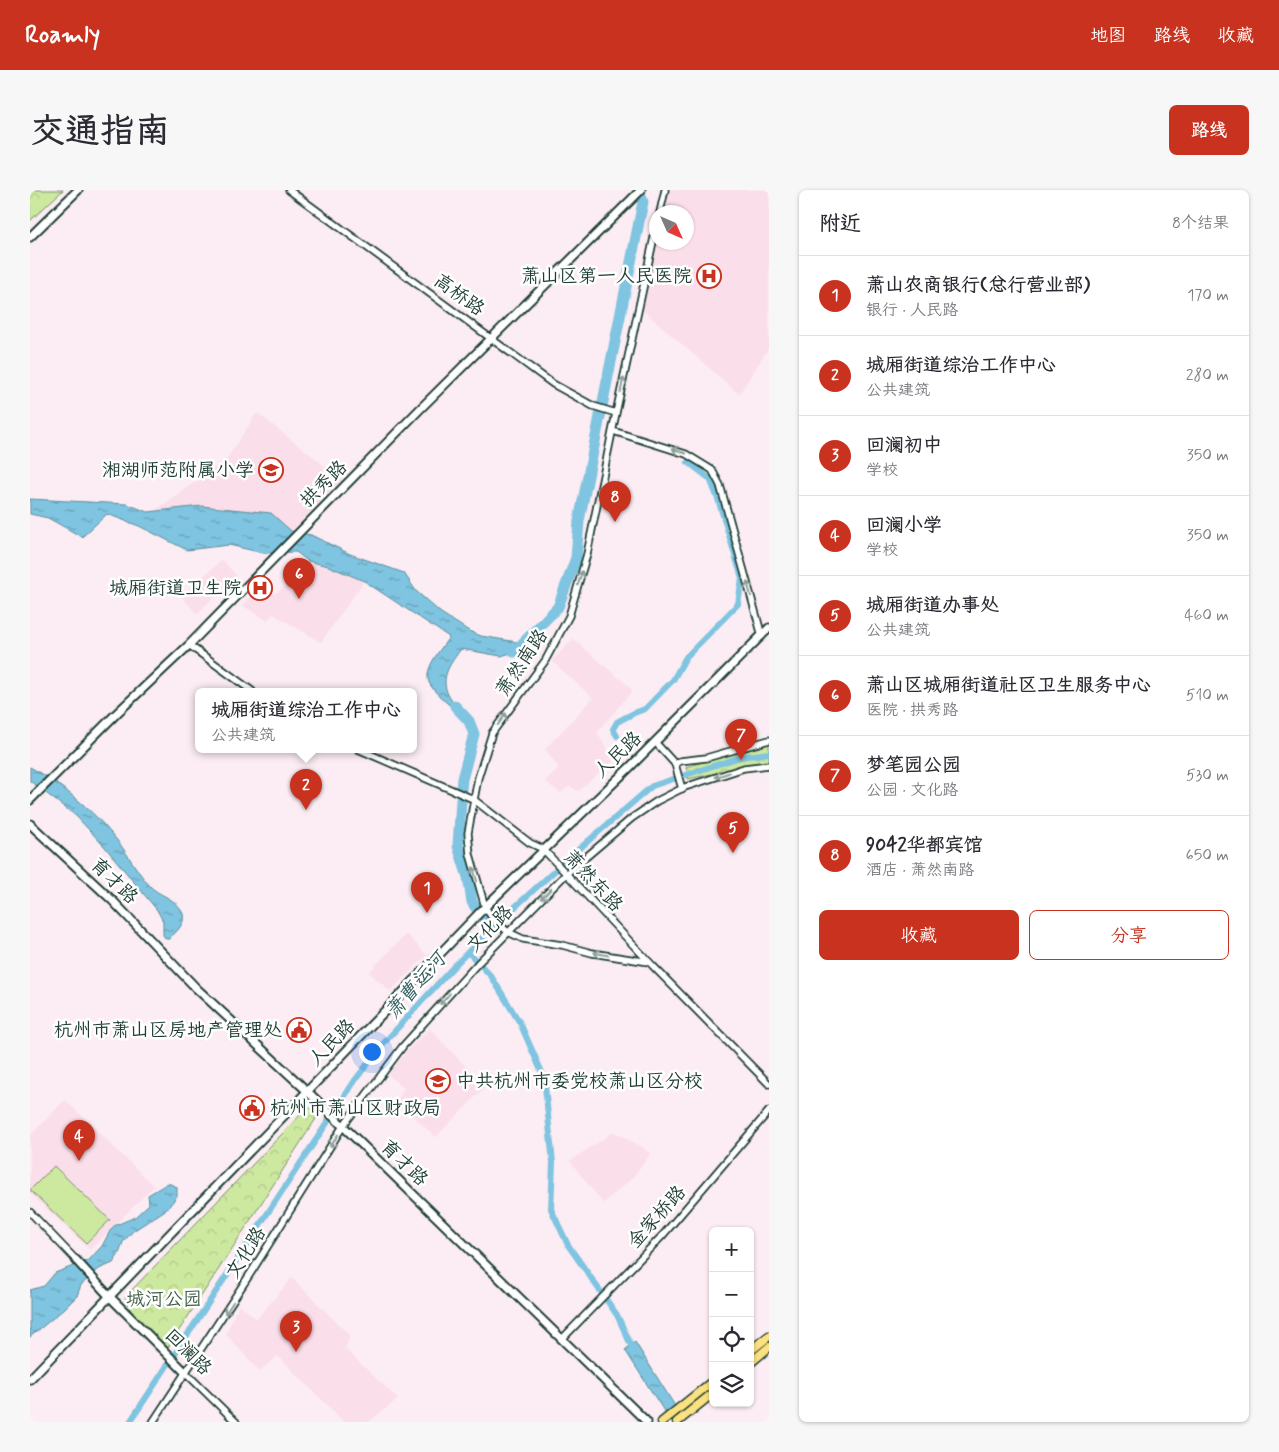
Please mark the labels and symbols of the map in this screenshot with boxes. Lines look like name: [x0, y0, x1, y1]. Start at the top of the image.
north arrow: [649, 205, 694, 250]
hospital icon: 萧山区第一人民医院: [696, 263, 722, 289]
place label: 萧山区第一人民医院: [521, 264, 692, 289]
street label: 高桥路: [429, 268, 489, 322]
one-way arrow: [618, 378, 627, 394]
one-way arrow: [672, 446, 687, 455]
street label: 拱秀路: [295, 455, 353, 513]
school or university icon: 湘湖师范附属小学: [258, 457, 284, 483]
place label: 湘湖师范附属小学: [102, 458, 254, 483]
pin: 8: [599, 481, 631, 522]
pin: 6: [283, 558, 315, 599]
one-way arrow: [576, 570, 586, 586]
hospital icon: 城厢街道卫生院: [247, 575, 273, 601]
place label: 城厢街道卫生院: [109, 576, 242, 601]
one-way arrow: [744, 581, 753, 597]
street label: 萧然南路: [490, 625, 554, 701]
one-way arrow: [497, 712, 507, 726]
pin: 7: [725, 719, 757, 760]
street label: 人民路: [589, 726, 647, 784]
pin: 2: [290, 769, 322, 810]
one-way arrow: [714, 771, 730, 781]
pin: 5: [717, 812, 749, 853]
street label: 萧然东路: [558, 845, 628, 917]
street label: 育才路: [85, 852, 143, 910]
one-way arrow: [470, 866, 480, 882]
pin: 1: [411, 872, 443, 913]
one-way arrow: [539, 888, 552, 900]
street label: 文化路: [461, 900, 519, 958]
water label: 萧曹运河: [380, 945, 454, 1025]
one-way arrow: [594, 949, 610, 959]
one-way arrow: [439, 993, 451, 1006]
street label: 人民路: [303, 1014, 361, 1072]
public building icon: 杭州市萧山区房地产管理处: [286, 1017, 312, 1043]
place label: 杭州市萧山区房地产管理处: [54, 1018, 282, 1043]
your location: [359, 1039, 385, 1065]
school or university icon: 中共杭州市委党校萧山区分校: [425, 1068, 451, 1094]
place label: 中共杭州市委党校萧山区分校: [456, 1069, 703, 1094]
public building icon: 杭州市萧山区财政局: [239, 1095, 265, 1121]
place label: 杭州市萧山区财政局: [270, 1096, 441, 1121]
pin: 4: [63, 1120, 95, 1161]
one-way arrow: [328, 1133, 338, 1147]
street label: 育才路: [375, 1134, 433, 1192]
street label: 金家桥路: [622, 1180, 692, 1254]
street label: 文化路: [220, 1222, 272, 1284]
park label: 城河公园: [126, 1287, 202, 1312]
one-way arrow: [224, 1300, 234, 1314]
pin: 3: [280, 1311, 312, 1352]
street label: 回澜路: [159, 1323, 217, 1381]

